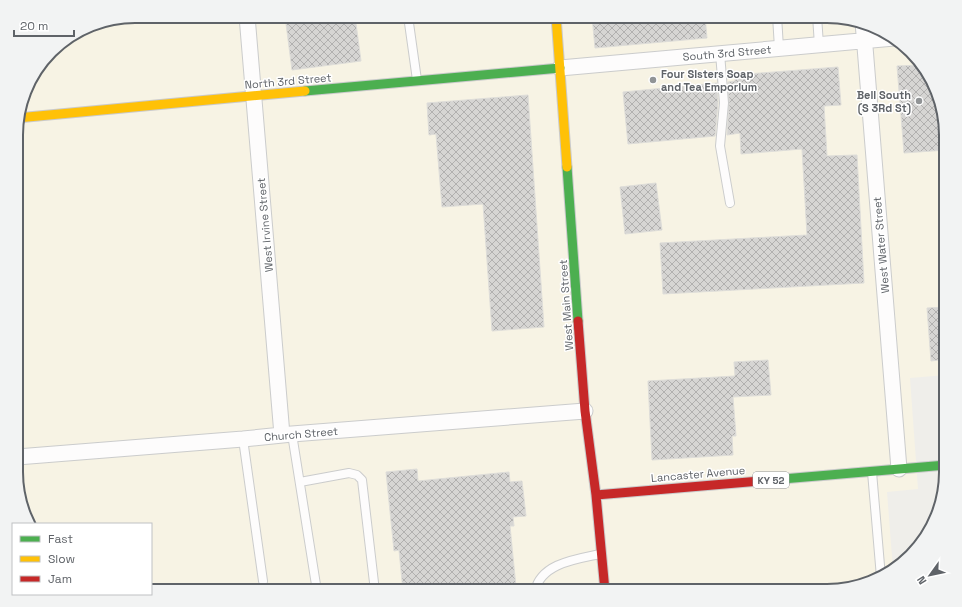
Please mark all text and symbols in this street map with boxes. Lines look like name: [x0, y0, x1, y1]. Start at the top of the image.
scale bar: [14, 12, 74, 38]
text: 20 m: [20, 18, 48, 34]
street label: South 3rd Street: [682, 42, 772, 64]
place label: Four Sisters Soap and Tea Emporium: [661, 67, 757, 94]
street label: North 3rd Street: [244, 70, 332, 92]
marker: Four Sisters Soap and Tea Emporium: [648, 75, 658, 85]
place label: Bell South (S 3Rd St): [857, 88, 911, 116]
marker: Bell South (S 3Rd St): [914, 96, 924, 106]
street label: West Irvine Street: [254, 177, 276, 273]
street label: West Water Street: [870, 196, 892, 294]
street label: West Main Street: [556, 259, 576, 351]
street label: Church Street: [263, 424, 339, 444]
street label: Lancaster Avenue: [650, 463, 746, 485]
road number: KY 52: [753, 472, 789, 488]
legend: [12, 523, 152, 595]
text: Fast: [48, 531, 73, 547]
text: Slow: [48, 551, 75, 567]
north arrow: [910, 555, 950, 595]
text: Jam: [48, 571, 72, 587]
text: N: [914, 574, 929, 587]

